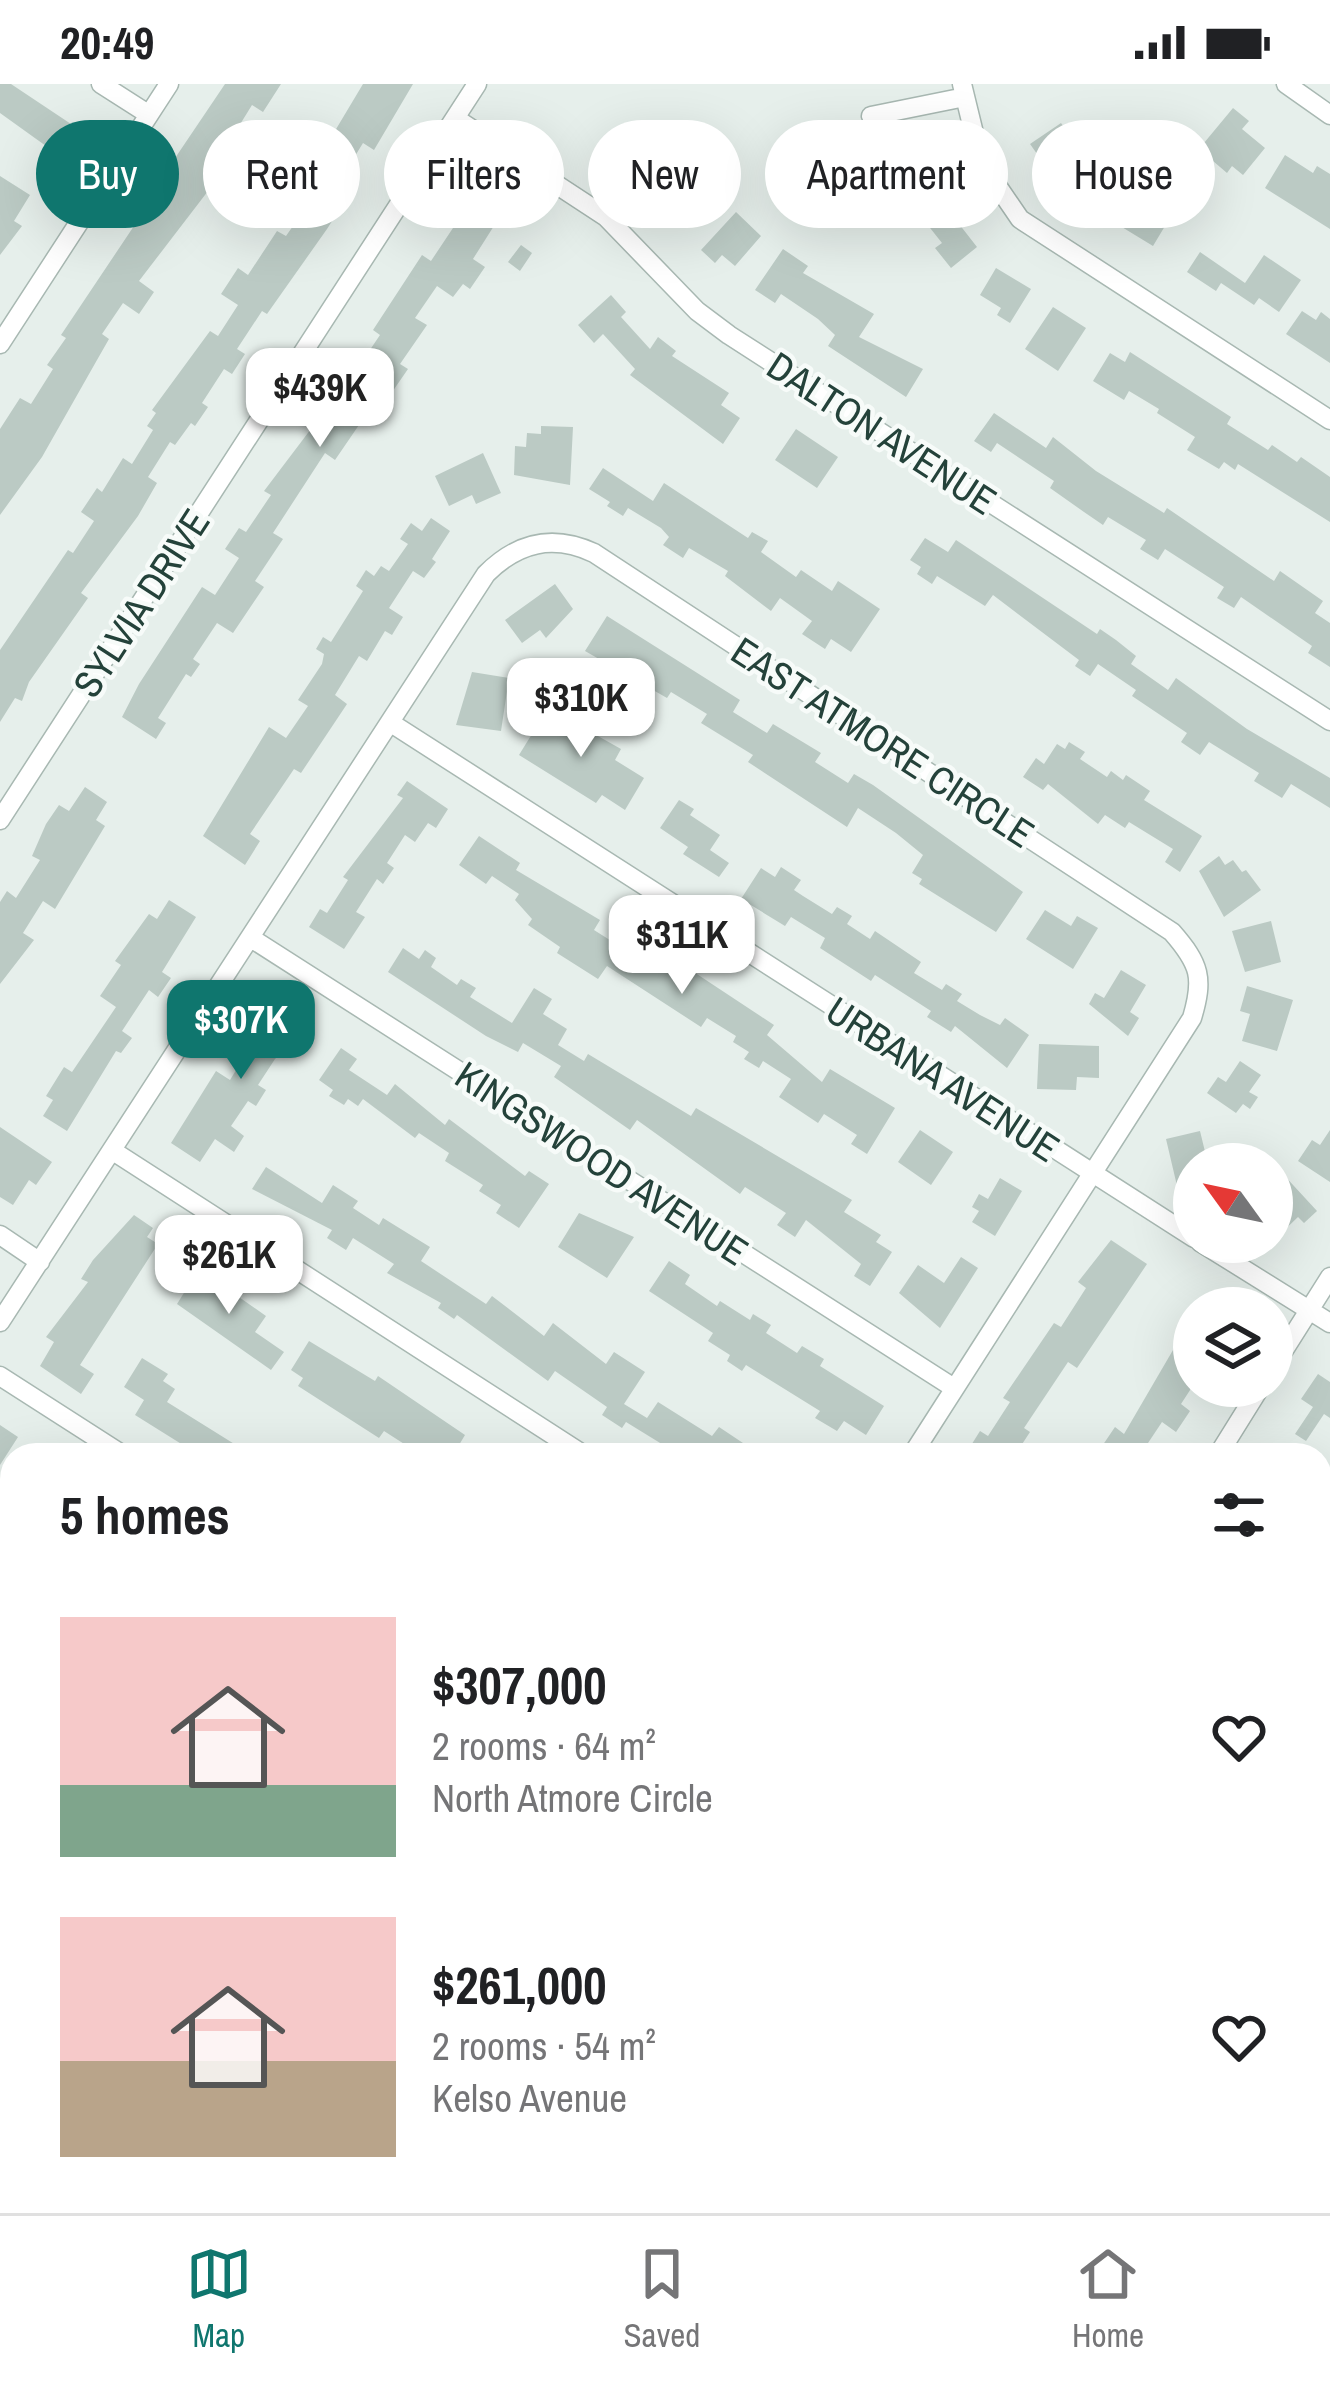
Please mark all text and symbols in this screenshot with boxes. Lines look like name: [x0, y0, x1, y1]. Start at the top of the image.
text: 20:49: [60, 12, 154, 73]
chip: Buy: [36, 120, 179, 228]
chip: Rent: [203, 120, 360, 228]
chip: Filters: [384, 120, 564, 228]
chip: New: [588, 120, 741, 228]
chip: Apartment: [765, 120, 1008, 228]
chip: House: [1032, 120, 1215, 228]
street label: DALTON AVENUE: [757, 340, 1007, 526]
pin: $439K: [236, 348, 404, 450]
text: $439K: [273, 361, 367, 413]
street label: SYLVIA DRIVE: [61, 499, 221, 707]
street label: EAST ATMORE CIRCLE: [722, 625, 1044, 859]
pin: $310K: [497, 658, 665, 760]
text: $310K: [534, 671, 628, 723]
pin: $311K: [598, 895, 766, 997]
text: $311K: [636, 908, 728, 960]
pin: $307K: [157, 980, 325, 1082]
street label: URBANA AVENUE: [817, 984, 1069, 1174]
text: $307K: [194, 993, 288, 1045]
street label: KINGSWOOD AVENUE: [446, 1049, 758, 1277]
north arrow: [1173, 1143, 1293, 1263]
map controls: [1173, 1143, 1293, 1407]
pin: $261K: [145, 1215, 313, 1317]
text: $261K: [182, 1228, 276, 1280]
button: layers: [1173, 1287, 1293, 1407]
text: 5 homes: [60, 1481, 230, 1550]
icon: filters: [1206, 1482, 1272, 1548]
text: $307,000: [432, 1651, 606, 1720]
icon: home: [156, 1665, 300, 1809]
icon: heart: [1206, 1704, 1272, 1770]
text: 2 rooms · 64 m²: [432, 1720, 656, 1772]
text: North Atmore Circle: [432, 1772, 713, 1824]
text: $261,000: [432, 1951, 606, 2020]
icon: home: [156, 1965, 300, 2109]
icon: heart: [1206, 2004, 1272, 2070]
text: 2 rooms · 54 m²: [432, 2020, 656, 2072]
text: Kelso Avenue: [432, 2072, 627, 2124]
tab: Map: [186, 2241, 252, 2357]
tab: Saved: [624, 2241, 700, 2357]
tab: Home: [1072, 2241, 1144, 2357]

